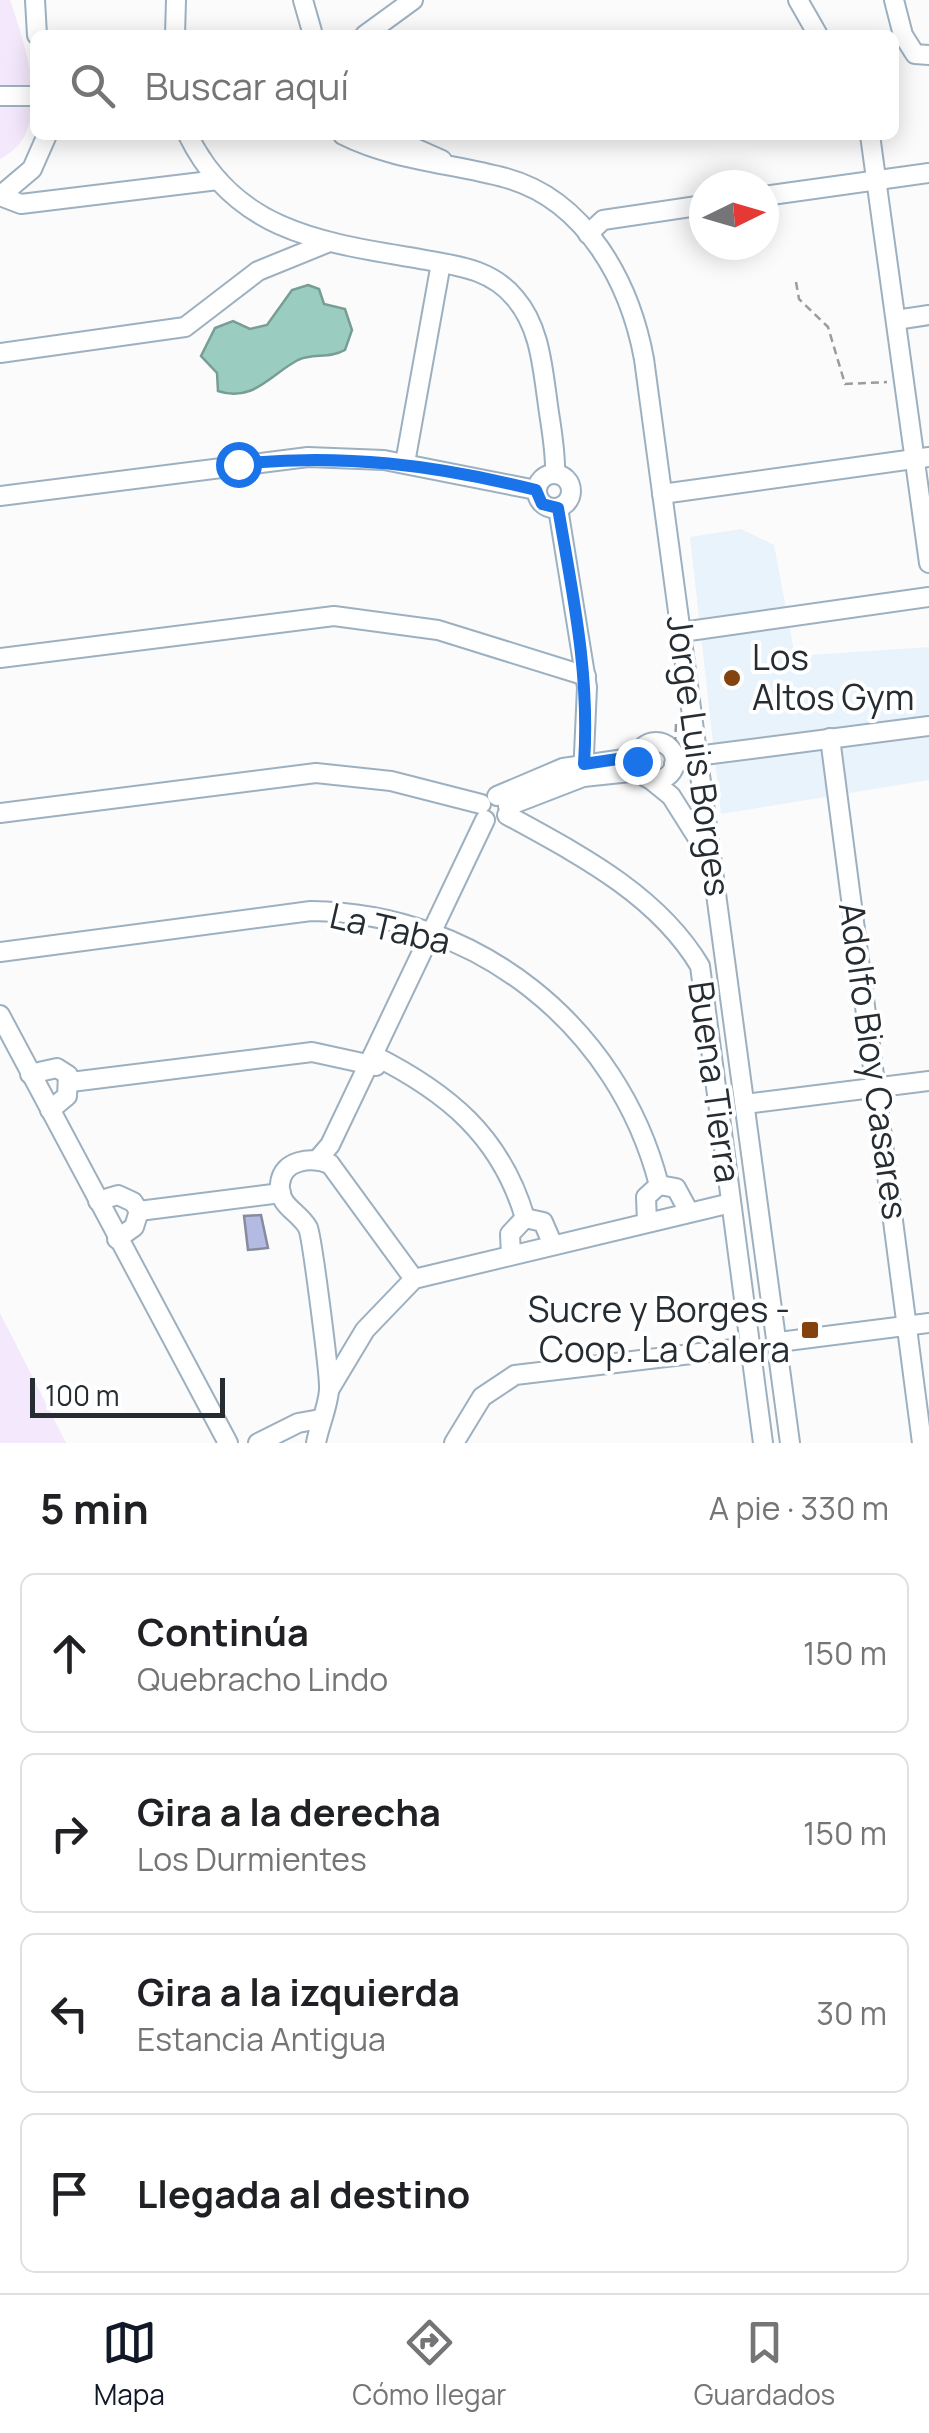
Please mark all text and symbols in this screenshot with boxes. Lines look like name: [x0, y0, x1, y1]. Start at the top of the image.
search box: [30, 30, 899, 140]
icon: search: [65, 58, 120, 113]
text: Buscar aquí: [145, 59, 349, 111]
north arrow: [689, 170, 779, 260]
route start: [216, 442, 262, 488]
street label: Jorge Luis Borges: [656, 612, 742, 899]
place label: Los Altos Gym: [752, 633, 914, 721]
marker: Los Altos Gym: [721, 667, 743, 689]
route end: [615, 739, 661, 785]
street label: La Taba: [325, 891, 455, 965]
street label: Adolfo Bioy Casares: [828, 899, 920, 1222]
street label: Buena Tierra: [677, 978, 753, 1186]
place label: Sucre y Borges - Coop. La Calera: [528, 1285, 790, 1373]
marker: Sucre y Borges - Coop. La Calera: [799, 1319, 821, 1341]
scale bar: [30, 1373, 225, 1418]
text: 100 m: [45, 1376, 119, 1414]
text: 5 min: [40, 1479, 149, 1537]
text: A pie · 330 m: [709, 1486, 889, 1530]
text: Continúa: [137, 1605, 309, 1657]
icon: ahead: [42, 1626, 97, 1681]
text: 150 m: [803, 1631, 887, 1675]
text: Quebracho Lindo: [137, 1657, 388, 1701]
text: Gira a la derecha: [137, 1785, 441, 1837]
icon: right: [42, 1806, 97, 1861]
text: 150 m: [803, 1811, 887, 1855]
text: Los Durmientes: [137, 1837, 367, 1881]
text: Gira a la izquierda: [137, 1965, 460, 2017]
icon: left: [42, 1986, 97, 2041]
text: 30 m: [816, 1991, 887, 2035]
text: Estancia Antigua: [137, 2017, 386, 2061]
icon: arrive: [42, 2166, 97, 2221]
text: Llegada al destino: [137, 2167, 470, 2219]
tab: Mapa: [94, 2315, 165, 2413]
tab: Cómo llegar: [352, 2315, 506, 2413]
tab: Guardados: [694, 2315, 835, 2413]

